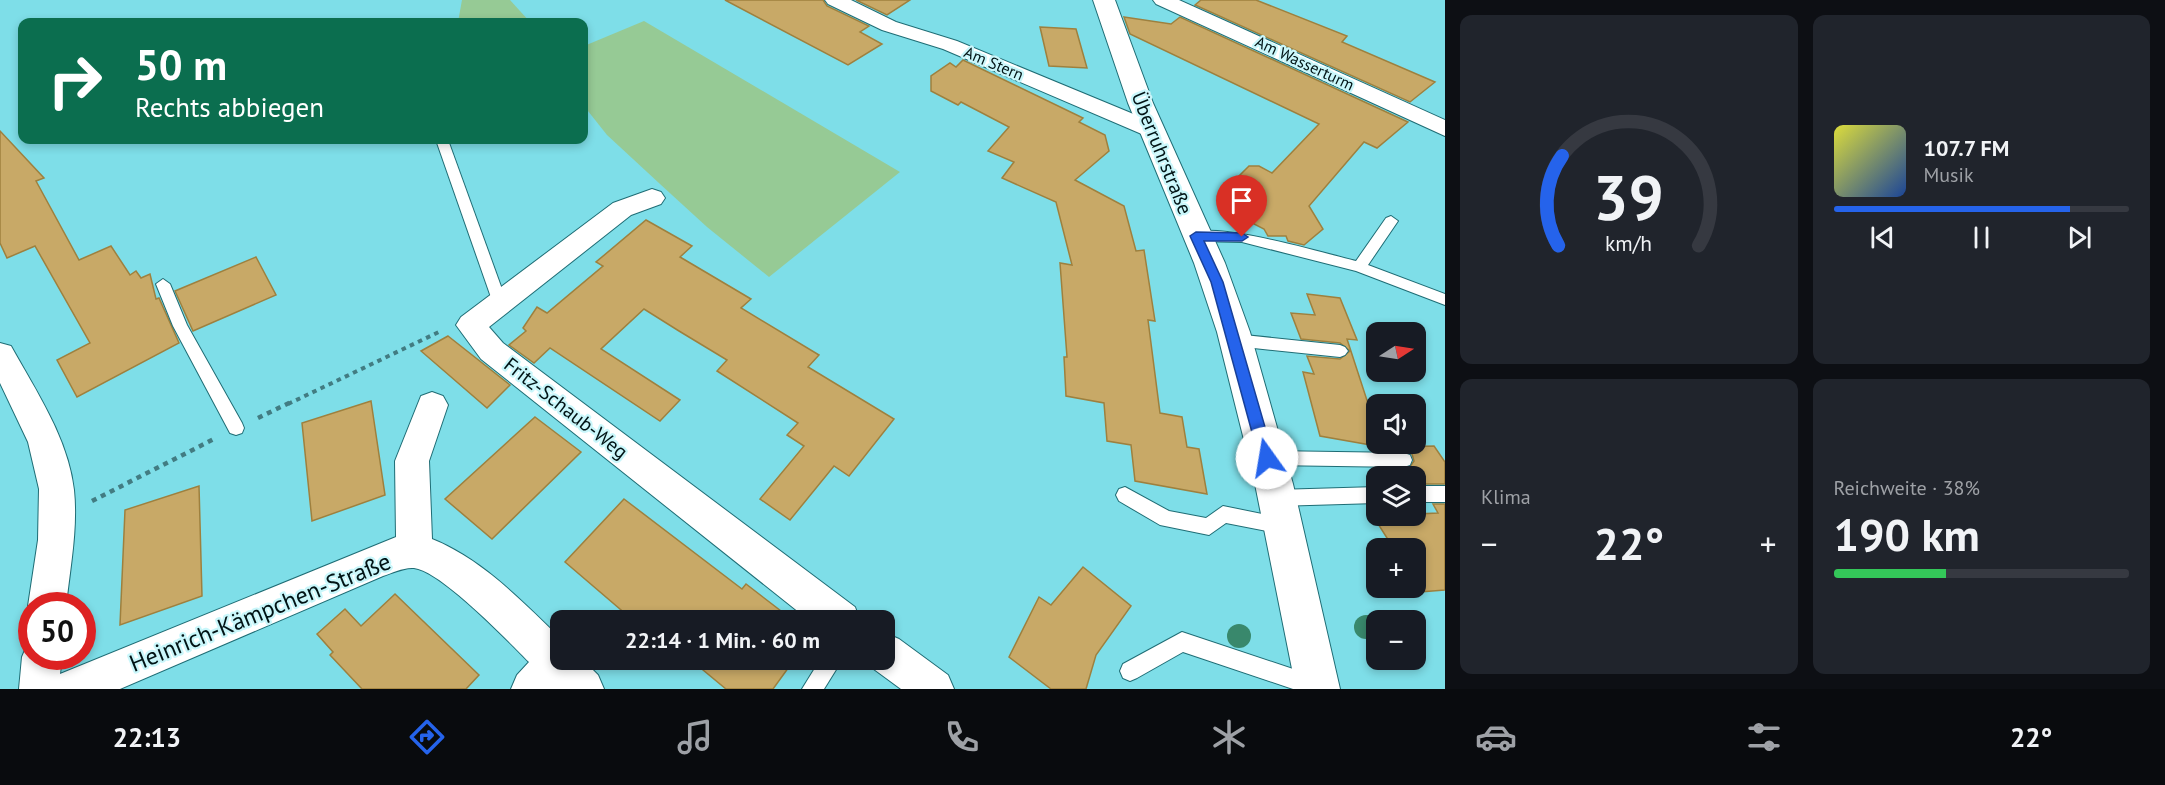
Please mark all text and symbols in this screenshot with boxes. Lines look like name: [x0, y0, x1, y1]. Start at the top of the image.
street label: Am Wasserturm: [1252, 31, 1358, 95]
text: 50 m: [135, 37, 227, 92]
icon: right: [36, 42, 114, 120]
street label: Am Stern: [961, 42, 1027, 84]
street label: Überruhrstraße: [1126, 88, 1198, 218]
text: Rechts abbiegen: [135, 90, 324, 124]
text: 107.7 FM: [1924, 134, 2009, 162]
text: 39: [1593, 157, 1664, 238]
text: Musik: [1924, 162, 1973, 188]
pin: [1216, 175, 1267, 237]
icon: arrive: [1225, 184, 1258, 217]
icon: previous: [1866, 221, 1899, 254]
icon: pause: [1965, 221, 1998, 254]
icon: next: [2063, 221, 2096, 254]
text: km/h: [1605, 230, 1652, 258]
north arrow: [1366, 322, 1426, 382]
map controls: [1366, 322, 1426, 670]
street label: Fritz-Schaub-Weg: [499, 351, 633, 465]
button: sound: [1366, 394, 1426, 454]
position arrow: [1235, 426, 1299, 490]
button: layers: [1366, 466, 1426, 526]
text: Reichweite · 38%: [1834, 475, 1980, 501]
text: Klima: [1481, 484, 1531, 510]
text: 190 km: [1834, 505, 1980, 563]
text: 22°: [1593, 514, 1664, 572]
text: −: [1481, 522, 1498, 565]
text: +: [1760, 522, 1776, 565]
button: +: [1366, 538, 1426, 598]
street label: Heinrich-Kämpchen-Straße: [125, 545, 395, 679]
speed limit sign: 50: [18, 592, 96, 670]
button: −: [1366, 610, 1426, 670]
text: 22:14 · 1 Min. · 60 m: [625, 626, 820, 654]
icon: directions: [406, 716, 448, 758]
icon: music: [674, 716, 716, 758]
icon: phone: [941, 716, 983, 758]
icon: climate: [1208, 716, 1250, 758]
icon: car: [1475, 716, 1517, 758]
icon: filters: [1743, 716, 1785, 758]
text: 22:13: [113, 720, 181, 754]
text: 22°: [2010, 720, 2052, 754]

